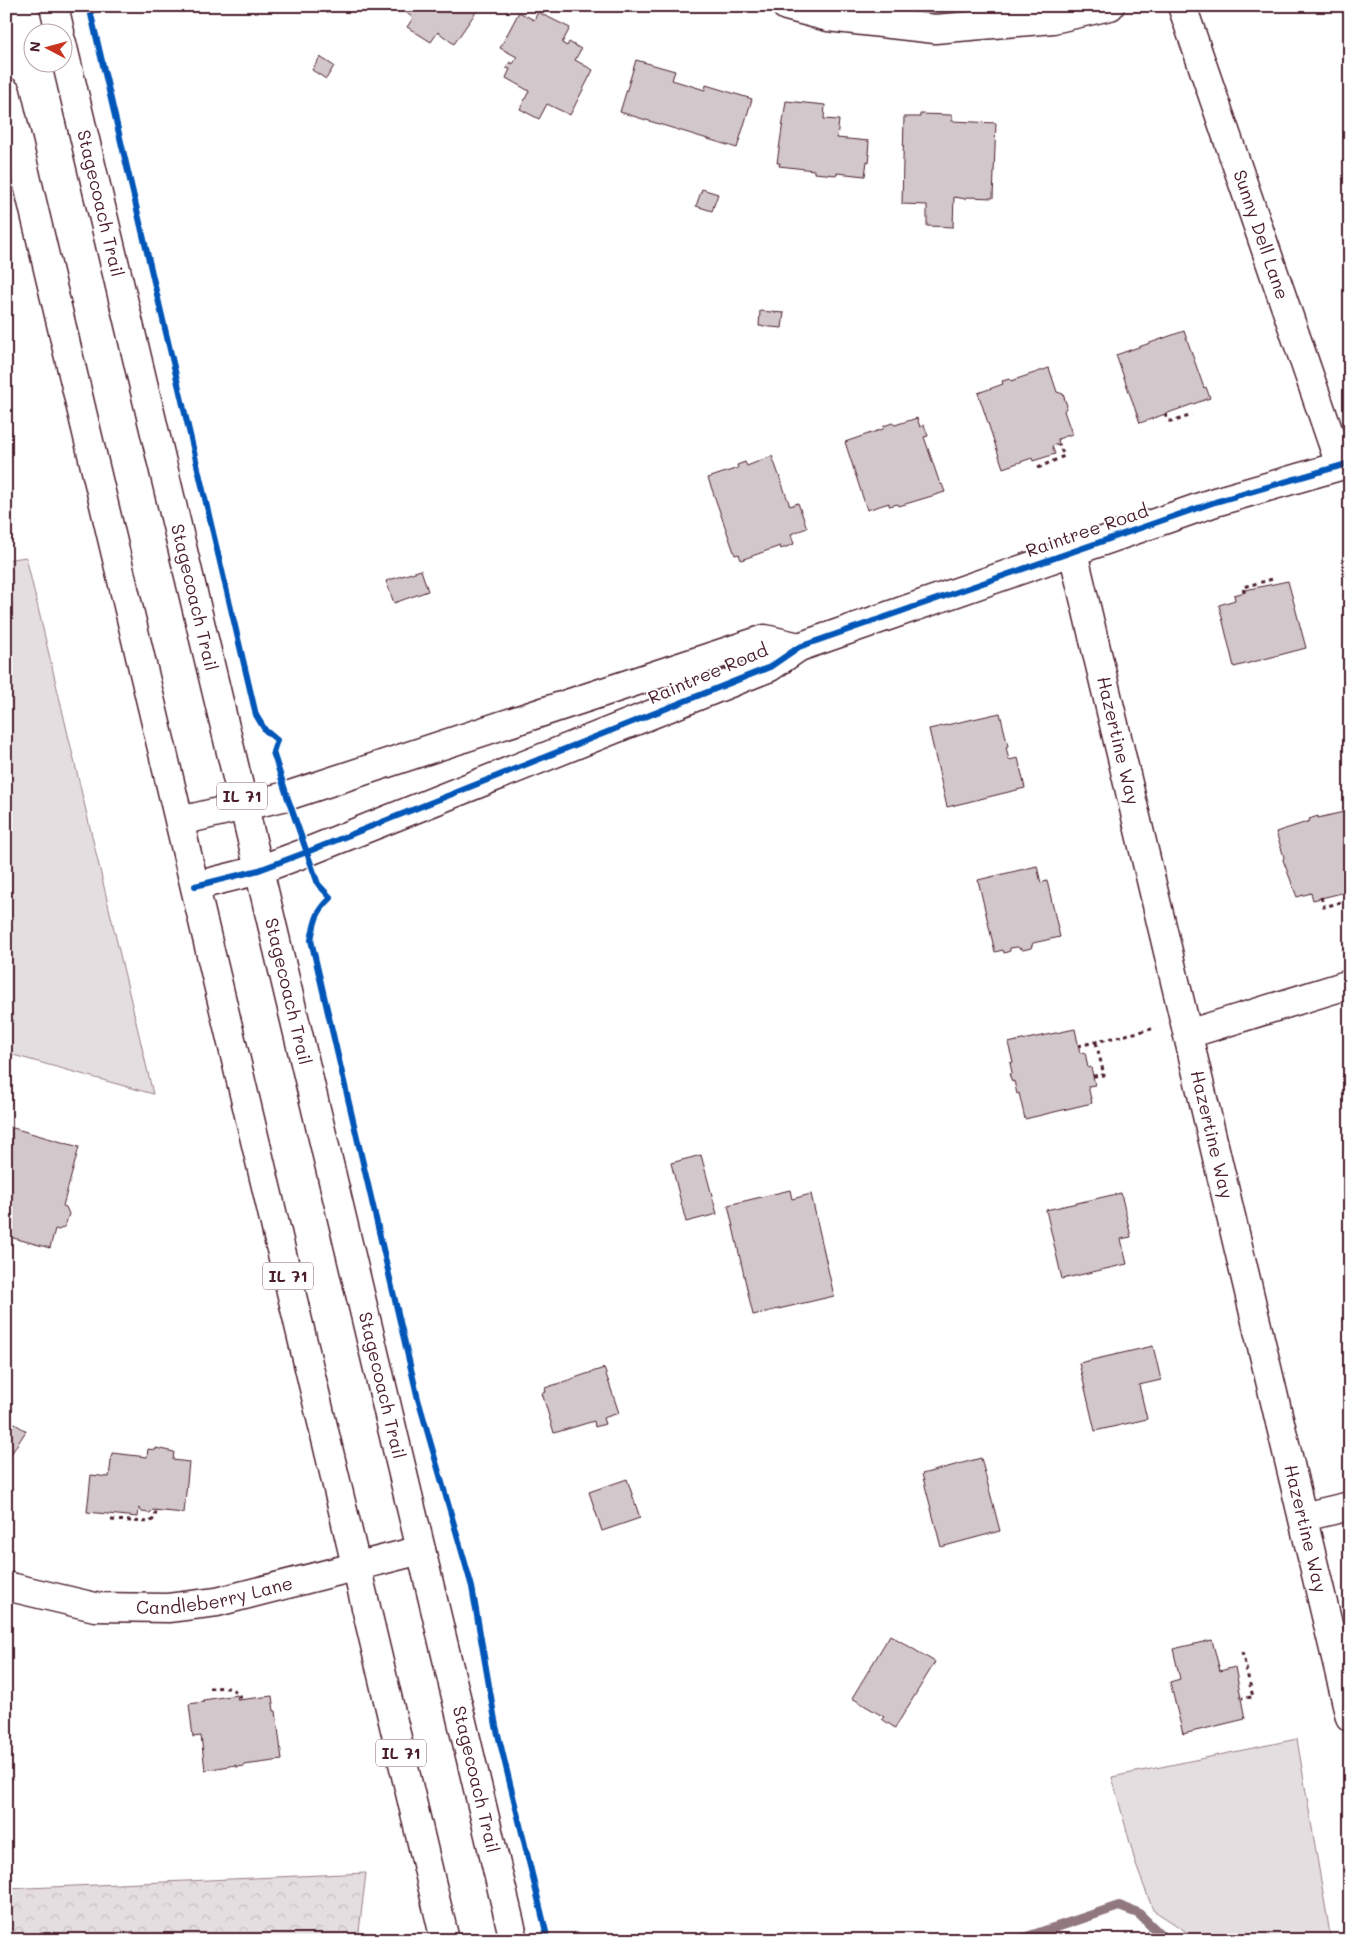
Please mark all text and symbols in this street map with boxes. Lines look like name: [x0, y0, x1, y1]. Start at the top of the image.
north arrow: [22, 22, 72, 72]
text: N: [25, 40, 45, 53]
street label: Stagecoach Trail: [72, 127, 130, 279]
street label: Sunny Dell Lane: [1228, 167, 1295, 302]
street label: Raintree Road: [1022, 498, 1151, 562]
street label: Stagecoach Trail: [166, 521, 224, 673]
street label: Raintree Road: [644, 637, 771, 709]
street label: Hazertine Way: [1092, 674, 1146, 807]
road number: IL 71: [217, 782, 267, 809]
street label: Stagecoach Trail: [260, 915, 318, 1067]
street label: Hazertine Way: [1186, 1068, 1239, 1201]
road number: IL 71: [263, 1262, 313, 1290]
street label: Stagecoach Trail: [354, 1309, 412, 1461]
street label: Hazertine Way: [1279, 1462, 1333, 1595]
street label: Candleberry Lane: [136, 1570, 295, 1619]
street label: Stagecoach Trail: [448, 1703, 506, 1855]
road number: IL 71: [376, 1740, 426, 1766]

